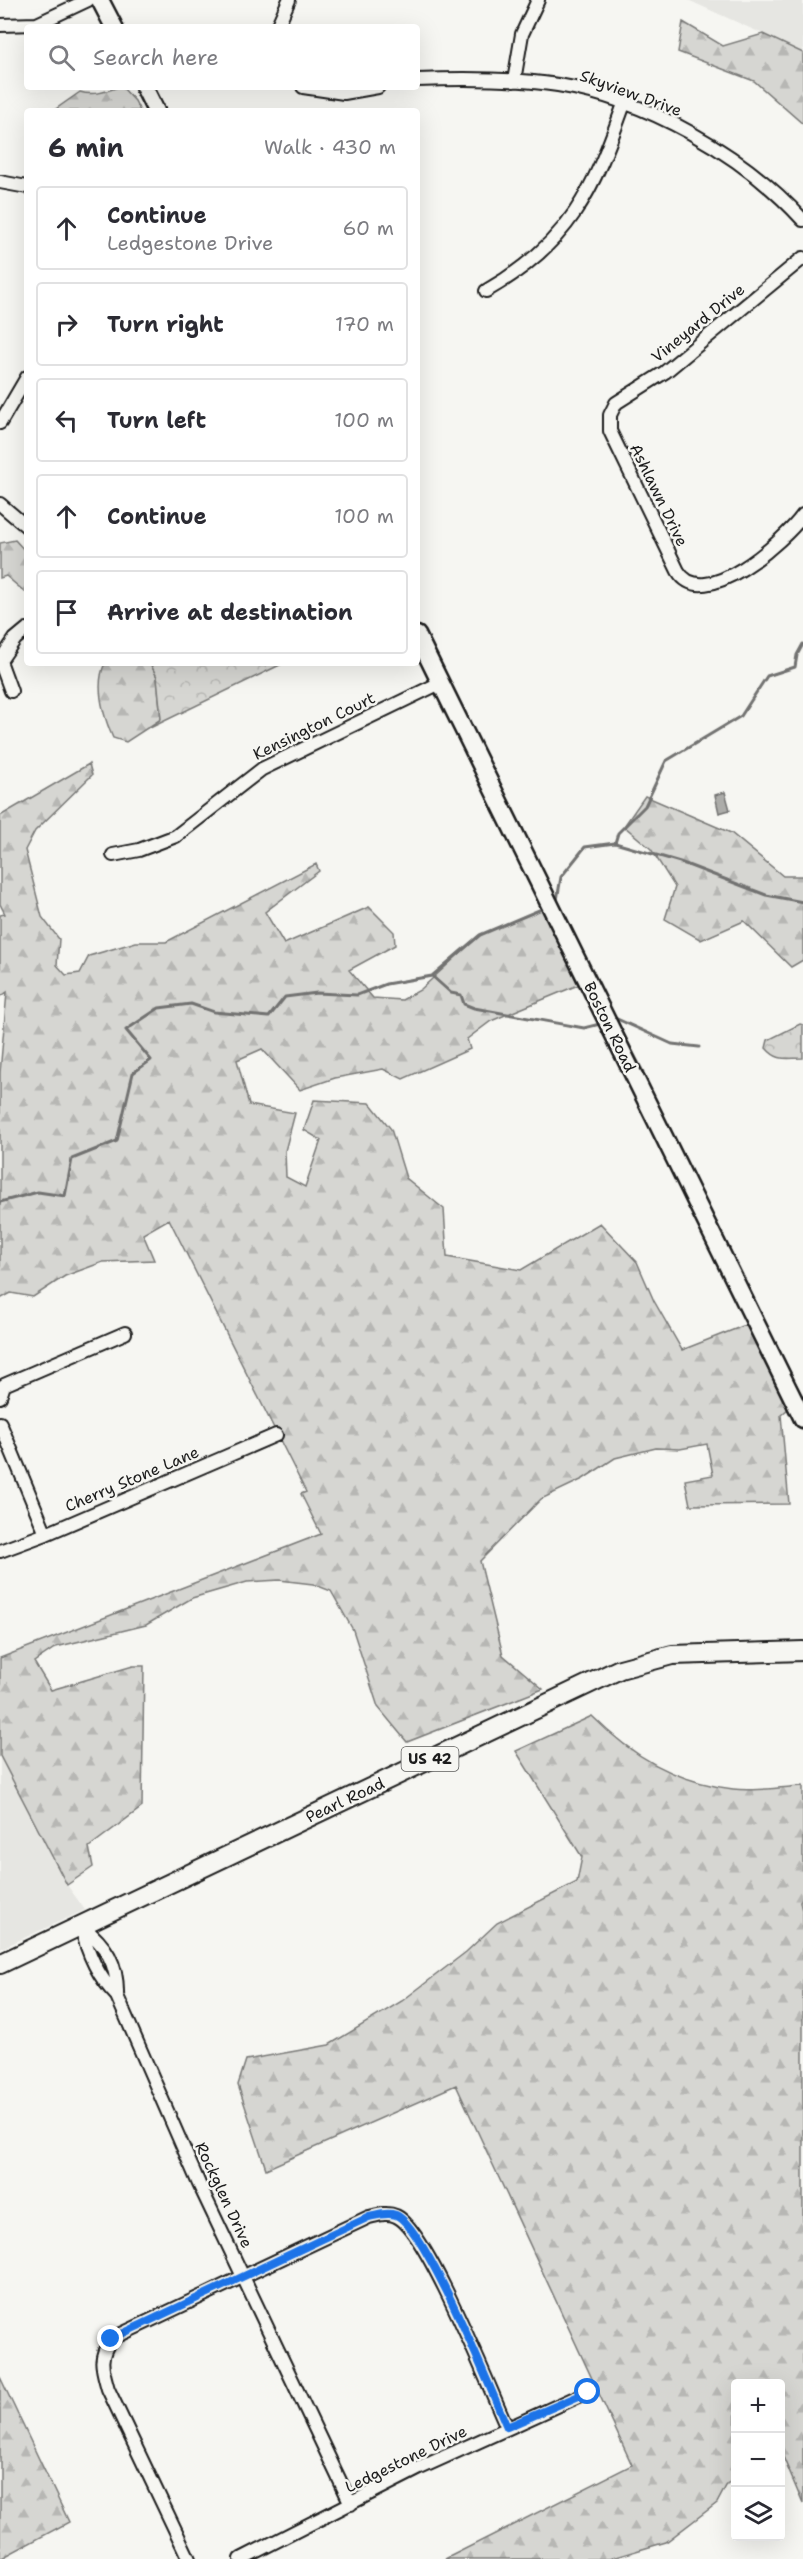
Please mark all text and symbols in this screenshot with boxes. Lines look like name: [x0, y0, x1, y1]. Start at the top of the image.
search box: [24, 24, 420, 90]
icon: search: [45, 41, 78, 74]
text: Search here: [93, 43, 219, 72]
street label: Skyview Drive: [577, 65, 685, 121]
text: 6 min: [48, 130, 124, 165]
text: Walk · 430 m: [264, 134, 396, 160]
text: Continue: [107, 201, 207, 230]
icon: ahead: [50, 212, 83, 245]
text: 60 m: [342, 215, 394, 241]
text: Ledgestone Drive: [107, 230, 273, 256]
street label: Vineyard Drive: [647, 279, 749, 367]
icon: right: [50, 308, 83, 341]
text: Turn right: [107, 310, 224, 339]
text: 170 m: [335, 311, 394, 337]
icon: left: [50, 404, 83, 437]
text: Turn left: [107, 406, 206, 435]
text: 100 m: [334, 407, 394, 433]
street label: Ashlawn Drive: [625, 440, 693, 550]
icon: ahead: [50, 500, 83, 533]
text: Continue: [107, 502, 207, 531]
text: 100 m: [334, 503, 394, 529]
icon: arrive: [50, 596, 83, 629]
text: Arrive at destination: [107, 598, 353, 627]
street label: Kensington Court: [250, 687, 378, 765]
street label: Boston Road: [579, 978, 641, 1076]
street label: Cherry Stone Lane: [62, 1441, 202, 1517]
road number: US 42: [402, 1747, 458, 1771]
street label: Pearl Road: [302, 1773, 388, 1827]
street label: Rockglen Drive: [190, 2139, 258, 2251]
route end: [97, 2325, 123, 2351]
route start: [574, 2378, 600, 2404]
map controls: [731, 2379, 785, 2541]
button: +: [731, 2379, 785, 2433]
street label: Ledgestone Drive: [342, 2420, 470, 2498]
button: −: [731, 2433, 785, 2487]
button: layers: [731, 2487, 785, 2541]

